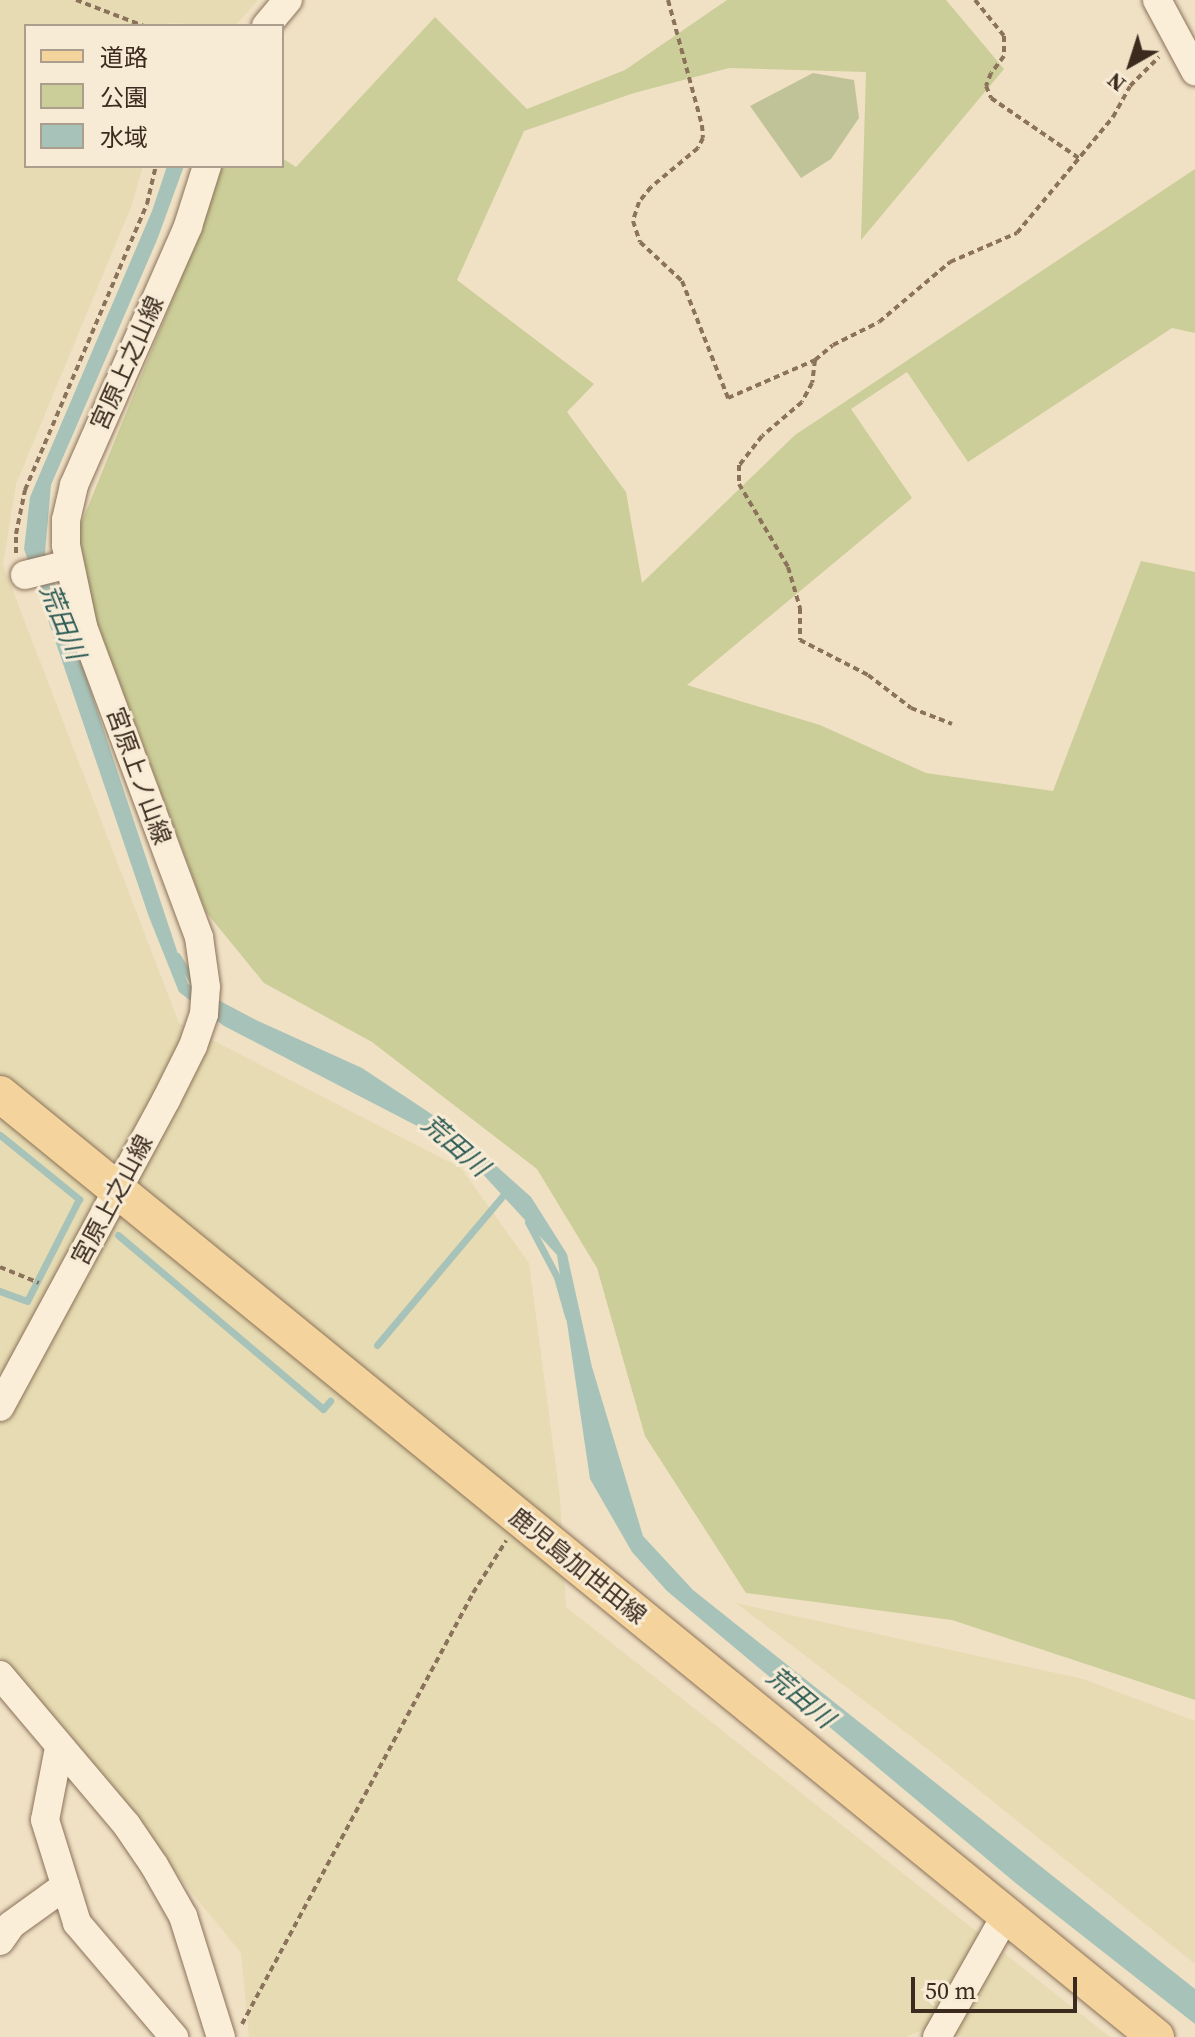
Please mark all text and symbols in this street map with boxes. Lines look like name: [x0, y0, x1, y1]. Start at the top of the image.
legend: [24, 24, 284, 168]
north arrow: [1091, 24, 1171, 104]
text: 道路: [100, 41, 148, 74]
text: N: [1100, 66, 1132, 99]
text: 公園: [100, 81, 148, 114]
text: 水域: [100, 121, 148, 154]
street label: 宮原上之山線: [85, 291, 169, 435]
water label: 荒田川: [33, 580, 91, 664]
street label: 宮原上ノ山線: [101, 703, 177, 849]
water label: 荒田川: [415, 1109, 495, 1183]
street label: 宮原上之山線: [65, 1130, 159, 1270]
street label: 鹿児島加世田線: [504, 1502, 652, 1630]
water label: 荒田川: [760, 1661, 840, 1735]
scale bar: [915, 1961, 1081, 2011]
text: 50 m: [925, 1974, 976, 2007]

